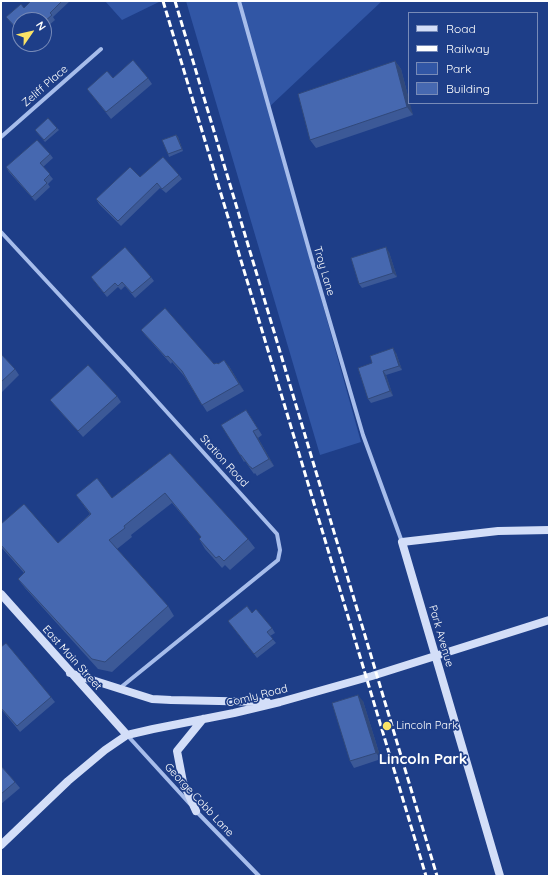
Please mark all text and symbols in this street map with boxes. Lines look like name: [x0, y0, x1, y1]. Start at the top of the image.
north arrow: [12, 12, 52, 52]
legend: [408, 12, 538, 104]
text: N: [33, 19, 49, 33]
text: Road: [446, 21, 476, 36]
text: Railway: [446, 41, 490, 56]
text: Park: [446, 61, 471, 76]
street label: Zeliff Place: [19, 62, 71, 110]
text: Building: [446, 81, 490, 96]
street label: Troy Lane: [311, 245, 337, 297]
street label: Station Road: [197, 432, 251, 490]
street label: Park Avenue: [426, 603, 456, 669]
street label: East Main Street: [40, 623, 104, 693]
street label: Comly Road: [225, 682, 289, 710]
place label: Lincoln Park: [396, 719, 458, 733]
marker: Lincoln Park: [381, 720, 393, 732]
district label: Lincoln Park: [379, 750, 467, 768]
street label: George Cobb Lane: [162, 761, 236, 839]

